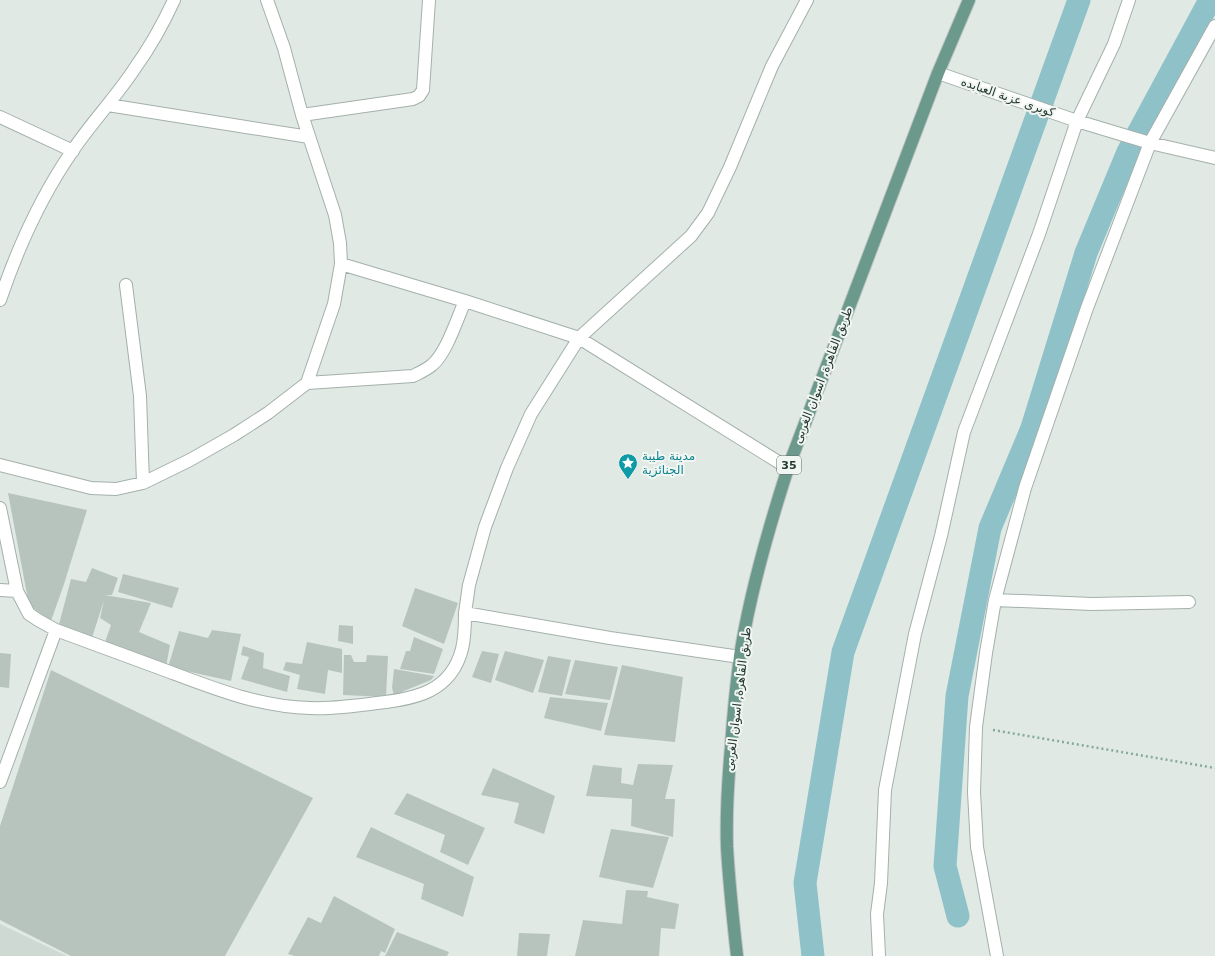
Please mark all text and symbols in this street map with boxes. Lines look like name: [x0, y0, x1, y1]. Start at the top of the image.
street label: كوبرى عزبة العبابده: [959, 74, 1057, 121]
street label: طريق القاهرة, اسوان الغربى: [790, 305, 856, 446]
place label: مدينة طيبة الجنائزية: [642, 449, 695, 478]
place icon: مدينة طيبة الجنائزية: [617, 452, 639, 480]
road number: 35: [777, 456, 801, 474]
street label: طريق القاهرة, اسوان الغربى: [722, 626, 755, 772]

